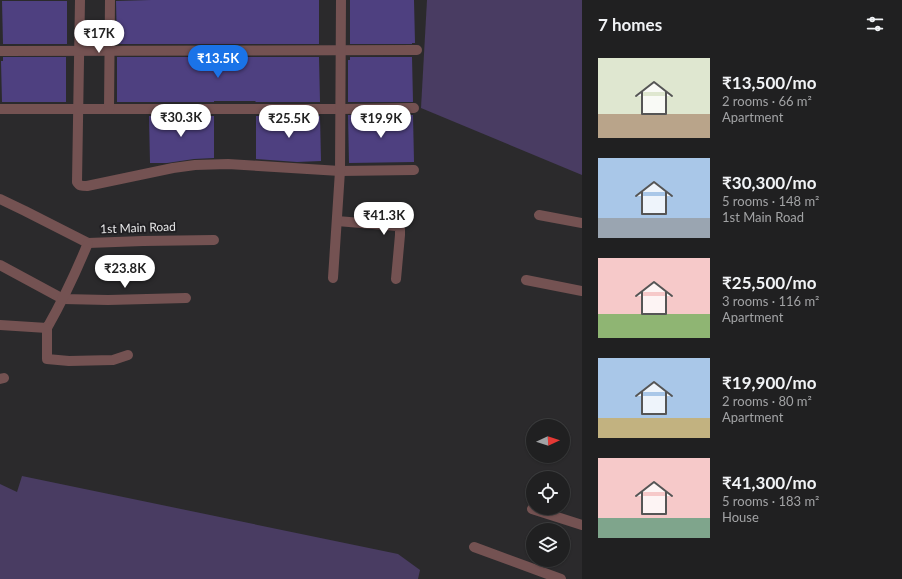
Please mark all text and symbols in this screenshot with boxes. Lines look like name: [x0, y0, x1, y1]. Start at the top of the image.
icon: filters: [864, 13, 886, 35]
text: 7 homes: [598, 14, 662, 35]
pin: ₹17K: [75, 20, 123, 54]
text: ₹17K: [83, 25, 115, 41]
pin: ₹13.5K: [185, 45, 251, 79]
text: ₹13.5K: [197, 50, 239, 66]
text: ₹13,500/mo: [722, 72, 817, 93]
icon: home: [630, 74, 678, 122]
text: 2 rooms · 66 m²: [722, 93, 812, 109]
pin: ₹30.3K: [148, 104, 214, 138]
pin: ₹25.5K: [256, 105, 322, 139]
pin: ₹19.9K: [348, 105, 414, 139]
text: ₹30.3K: [160, 109, 202, 125]
text: Apartment: [722, 109, 783, 125]
text: ₹25.5K: [268, 110, 310, 126]
text: ₹19.9K: [360, 110, 402, 126]
text: ₹30,300/mo: [722, 172, 817, 193]
icon: home: [630, 174, 678, 222]
text: 5 rooms · 148 m²: [722, 193, 819, 209]
pin: ₹41.3K: [351, 202, 417, 236]
text: ₹41.3K: [363, 207, 405, 223]
text: 1st Main Road: [722, 209, 804, 225]
street label: 1st Main Road: [100, 219, 176, 236]
pin: ₹23.8K: [92, 255, 158, 289]
text: ₹23.8K: [104, 260, 146, 276]
text: ₹25,500/mo: [722, 272, 817, 293]
icon: home: [630, 274, 678, 322]
text: 3 rooms · 116 m²: [722, 293, 819, 309]
text: Apartment: [722, 309, 783, 325]
text: ₹19,900/mo: [722, 372, 817, 393]
icon: home: [630, 374, 678, 422]
text: 2 rooms · 80 m²: [722, 393, 812, 409]
text: Apartment: [722, 409, 783, 425]
north arrow: [526, 419, 570, 463]
map controls: [526, 419, 570, 567]
button: locate: [526, 471, 570, 515]
text: ₹41,300/mo: [722, 472, 817, 493]
icon: home: [630, 474, 678, 522]
text: 5 rooms · 183 m²: [722, 493, 819, 509]
text: House: [722, 509, 759, 525]
button: layers: [526, 523, 570, 567]

